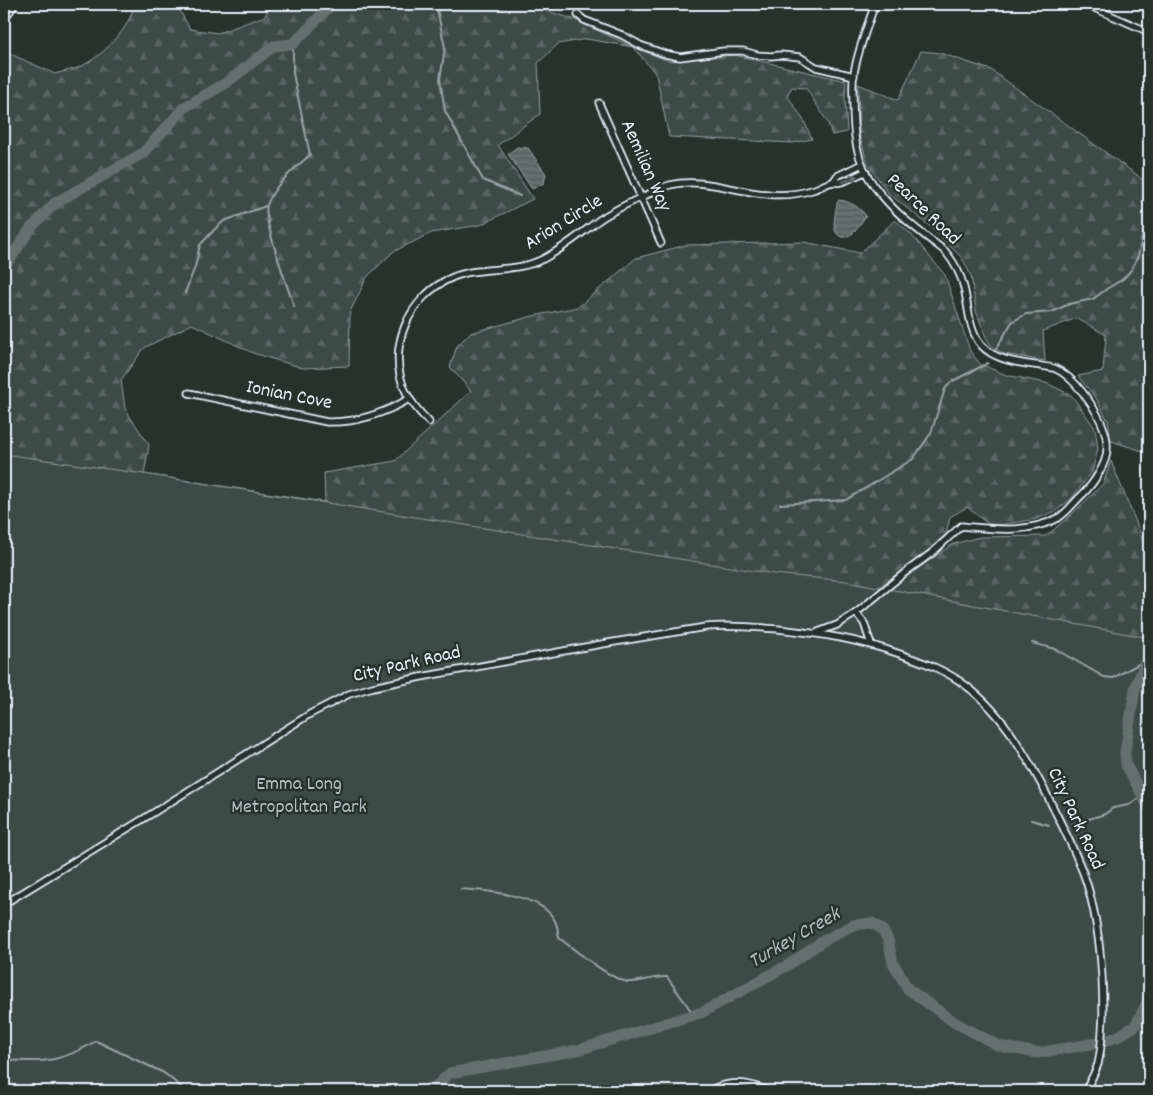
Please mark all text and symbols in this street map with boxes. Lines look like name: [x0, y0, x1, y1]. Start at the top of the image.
street label: Aemilian Way: [612, 116, 678, 217]
street label: Pearce Road: [880, 167, 966, 253]
one-way arrow: [842, 173, 857, 182]
street label: Arion Circle: [520, 188, 609, 258]
street label: Ionian Cove: [244, 374, 335, 418]
street label: City Park Road: [350, 639, 464, 691]
street label: City Park Road: [1039, 763, 1111, 875]
park label: Emma Long Metropolitan Park: [231, 771, 367, 822]
water label: Turkey Creek: [743, 899, 849, 977]

